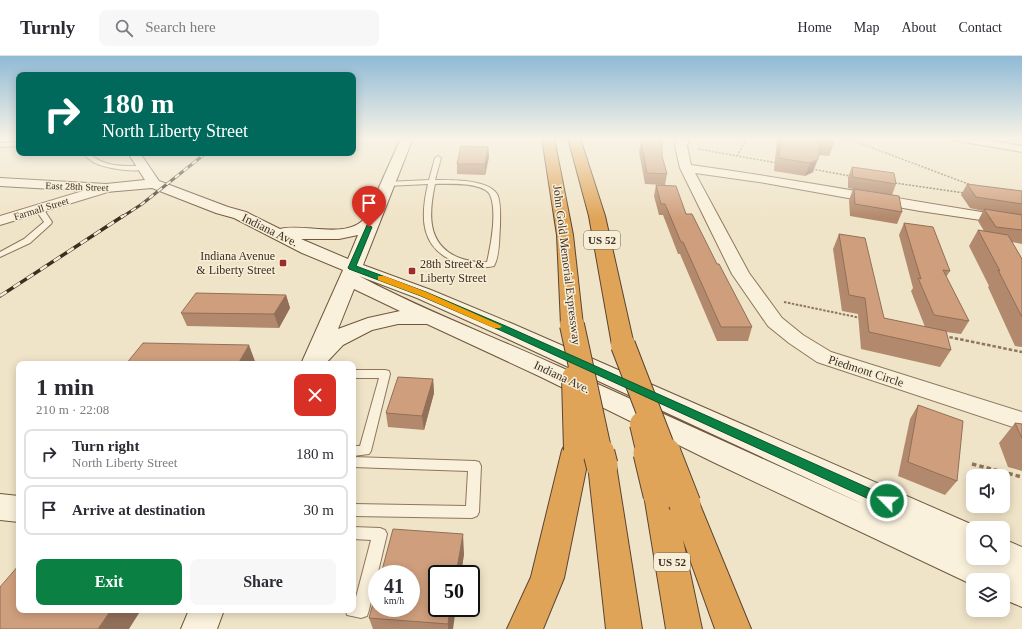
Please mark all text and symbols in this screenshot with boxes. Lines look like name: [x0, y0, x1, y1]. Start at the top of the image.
search box: [99, 10, 379, 46]
text: Turnly: [20, 17, 75, 38]
icon: search: [113, 17, 135, 39]
text: Search here: [145, 19, 216, 35]
text: Home: [798, 20, 832, 35]
text: Map: [854, 20, 879, 35]
text: About: [901, 20, 936, 35]
text: Contact: [958, 20, 1002, 35]
icon: right: [36, 88, 88, 140]
text: 180 m: [102, 88, 174, 119]
text: North Liberty Street: [102, 121, 248, 141]
street label: East 28th Street: [45, 180, 109, 193]
street label: John Gold Memorial Expressway: [550, 184, 584, 346]
pin: [352, 186, 386, 227]
icon: arrive: [358, 192, 380, 214]
street label: Farmall Street: [12, 195, 70, 222]
street label: Indiana Ave.: [240, 210, 300, 250]
road number: US 52: [584, 231, 620, 249]
place label: Indiana Avenue & Liberty Street: [196, 249, 276, 277]
place label: 28th Street & Liberty Street: [420, 257, 487, 285]
marker: Indiana Avenue & Liberty Street: [278, 258, 288, 268]
marker: 28th Street & Liberty Street: [407, 266, 417, 276]
street label: Piedmont Circle: [827, 352, 905, 390]
street label: Indiana Ave.: [532, 358, 592, 396]
text: 1 min: [36, 374, 94, 400]
button: close: [294, 374, 336, 416]
text: 210 m · 22:08: [36, 402, 109, 417]
text: Turn right: [72, 438, 139, 454]
icon: right: [38, 443, 60, 465]
text: 180 m: [296, 446, 334, 462]
text: North Liberty Street: [72, 455, 177, 470]
map controls: [966, 469, 1010, 617]
button: sound: [966, 469, 1010, 513]
position arrow: [866, 480, 908, 522]
icon: arrive: [38, 499, 60, 521]
text: Arrive at destination: [72, 502, 205, 518]
text: 30 m: [304, 502, 334, 518]
button: search: [966, 521, 1010, 565]
road number: US 52: [654, 553, 690, 571]
button: Exit: [36, 559, 182, 605]
button: Share: [190, 559, 336, 605]
speed limit sign: 50: [428, 565, 480, 617]
button: layers: [966, 573, 1010, 617]
text: 41: [384, 575, 404, 597]
text: km/h: [384, 595, 404, 606]

